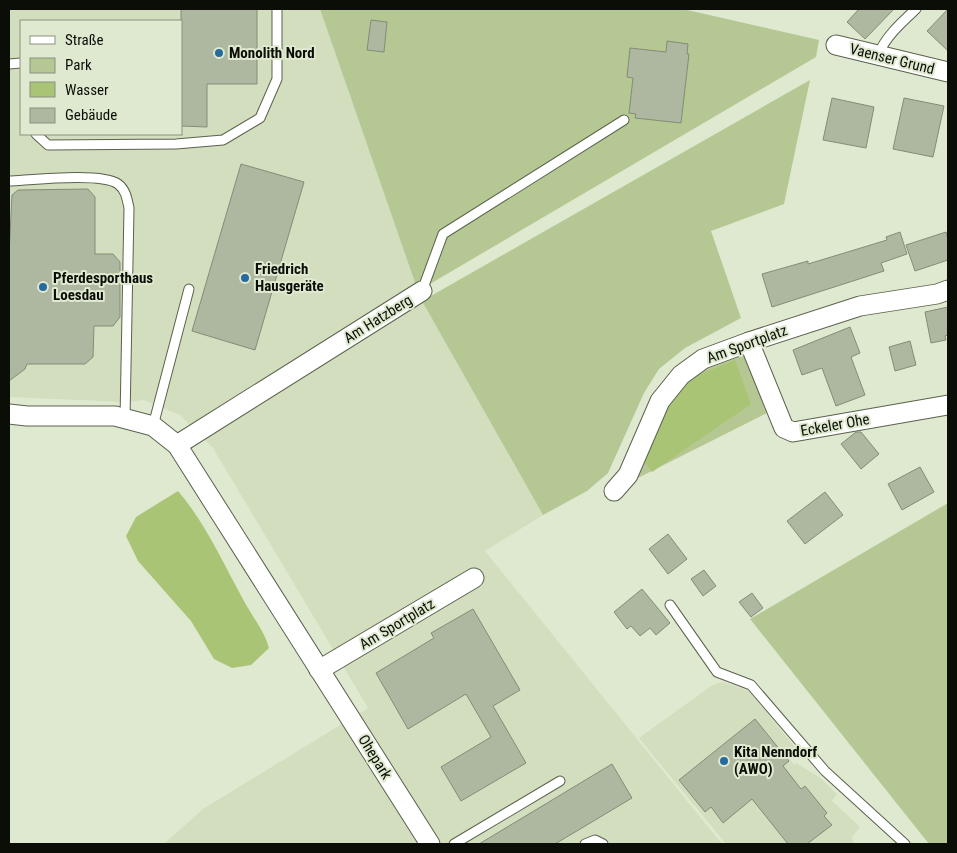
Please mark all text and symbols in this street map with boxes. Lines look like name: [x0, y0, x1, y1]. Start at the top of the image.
legend: [20, 20, 182, 135]
text: Straße: [65, 31, 104, 49]
street label: Vaenser Grund: [848, 40, 936, 78]
place label: Monolith Nord: [229, 44, 315, 62]
marker: Monolith Nord: [213, 47, 225, 59]
text: Park: [65, 56, 92, 74]
text: Wasser: [65, 81, 109, 99]
text: Gebäude: [65, 106, 117, 124]
place label: Friedrich Hausgeräte: [255, 260, 324, 295]
place label: Pferdesporthaus Loesdau: [53, 269, 153, 304]
marker: Friedrich Hausgeräte: [239, 272, 251, 284]
marker: Pferdesporthaus Loesdau: [37, 281, 49, 293]
street label: Am Hatzberg: [341, 291, 415, 347]
street label: Am Sportplatz: [704, 321, 790, 367]
street label: Eckeler Ohe: [799, 410, 871, 440]
street label: Am Sportplatz: [356, 595, 438, 653]
street label: Ohepark: [354, 731, 396, 783]
place label: Kita Nenndorf (AWO): [734, 743, 817, 778]
marker: Kita Nenndorf (AWO): [718, 755, 730, 767]

